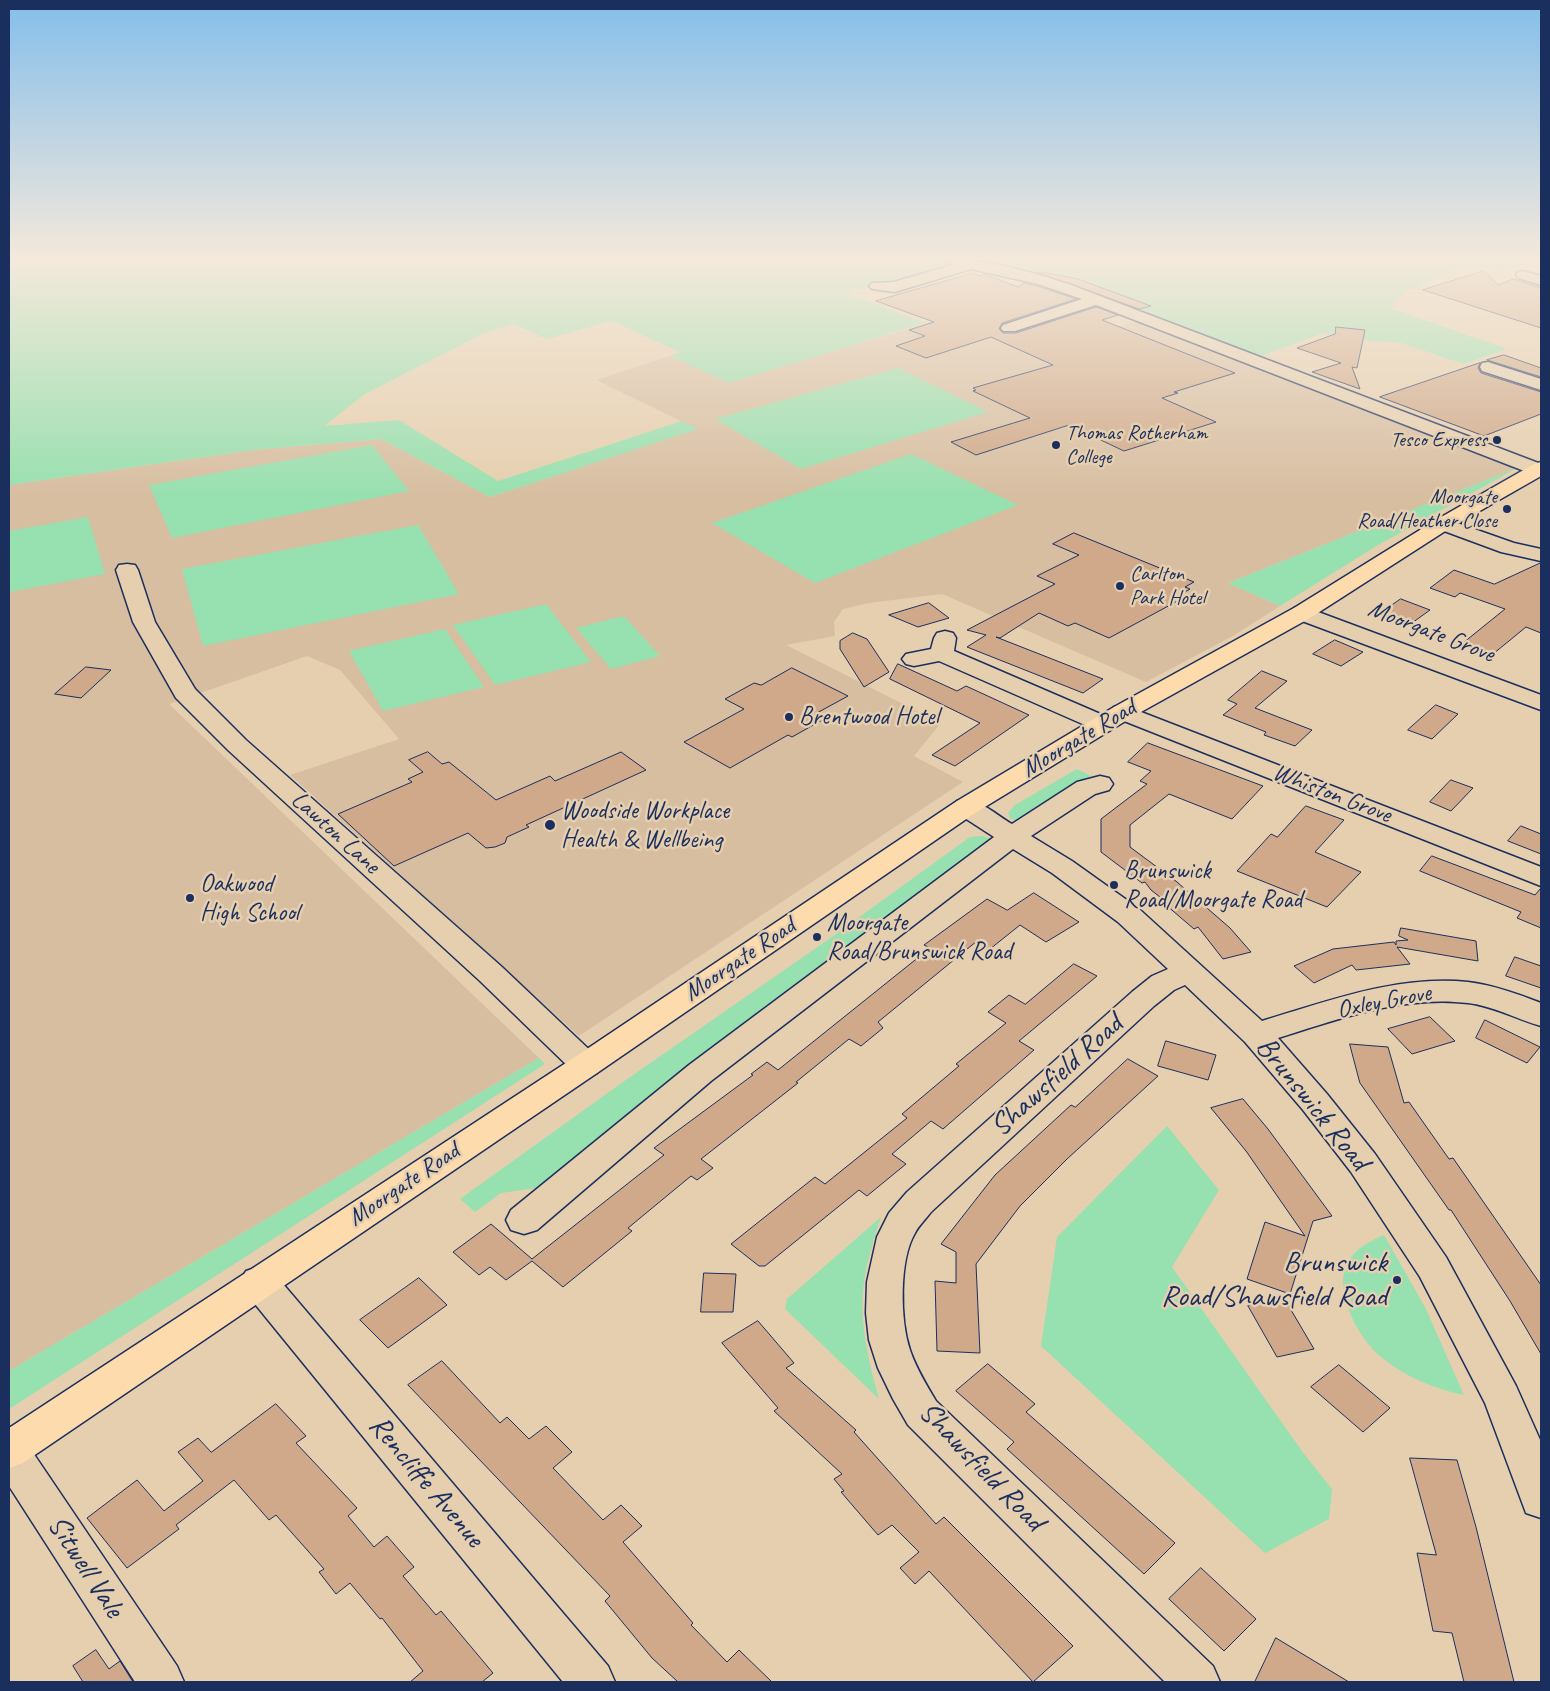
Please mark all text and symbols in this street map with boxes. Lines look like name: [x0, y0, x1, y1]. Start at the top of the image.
place label: Thomas Rotherham College: [1066, 420, 1207, 470]
place label: Tesco Express: [1390, 427, 1487, 453]
marker: Tesco Express: [1491, 434, 1503, 446]
marker: Thomas Rotherham College: [1050, 439, 1062, 451]
place label: Moorgate Road/Heather Close: [1357, 484, 1497, 534]
marker: Moorgate Road/Heather Close: [1501, 503, 1513, 515]
place label: Carlton Park Hotel: [1130, 561, 1205, 611]
marker: Carlton Park Hotel: [1114, 580, 1126, 592]
street label: Moorgate Grove: [1364, 594, 1498, 670]
street label: Moorgate Road: [1016, 693, 1142, 785]
place label: Brentwood Hotel: [799, 702, 939, 732]
marker: Brentwood Hotel: [783, 711, 795, 723]
street label: Whiston Grove: [1269, 758, 1395, 830]
street label: Lawton Lane: [284, 785, 386, 881]
place label: Woodside Workplace Health & Wellbeing: [561, 796, 729, 855]
marker: Woodside Workplace Health & Wellbeing: [543, 818, 557, 832]
place label: Brunswick Road/Moorgate Road: [1124, 856, 1302, 915]
place label: Oakwood High School: [200, 869, 299, 928]
marker: Brunswick Road/Moorgate Road: [1108, 879, 1120, 891]
marker: Oakwood High School: [184, 892, 196, 904]
place label: Moorgate Road/Brunswick Road: [827, 908, 1012, 967]
street label: Moorgate Road: [679, 912, 801, 1008]
marker: Moorgate Road/Brunswick Road: [811, 931, 823, 943]
street label: Oxley Grove: [1334, 978, 1434, 1026]
street label: Shawsfield Road: [983, 1007, 1131, 1145]
street label: Brunswick Road: [1247, 1030, 1377, 1178]
street label: Moorgate Road: [343, 1137, 465, 1233]
place label: Brunswick Road/Shawsfield Road: [1161, 1245, 1387, 1316]
marker: Brunswick Road/Shawsfield Road: [1391, 1274, 1403, 1286]
street label: Shawsfield Road: [910, 1395, 1052, 1539]
street label: Rencliffe Avenue: [360, 1409, 492, 1555]
street label: Sitwell Vale: [39, 1509, 131, 1625]

